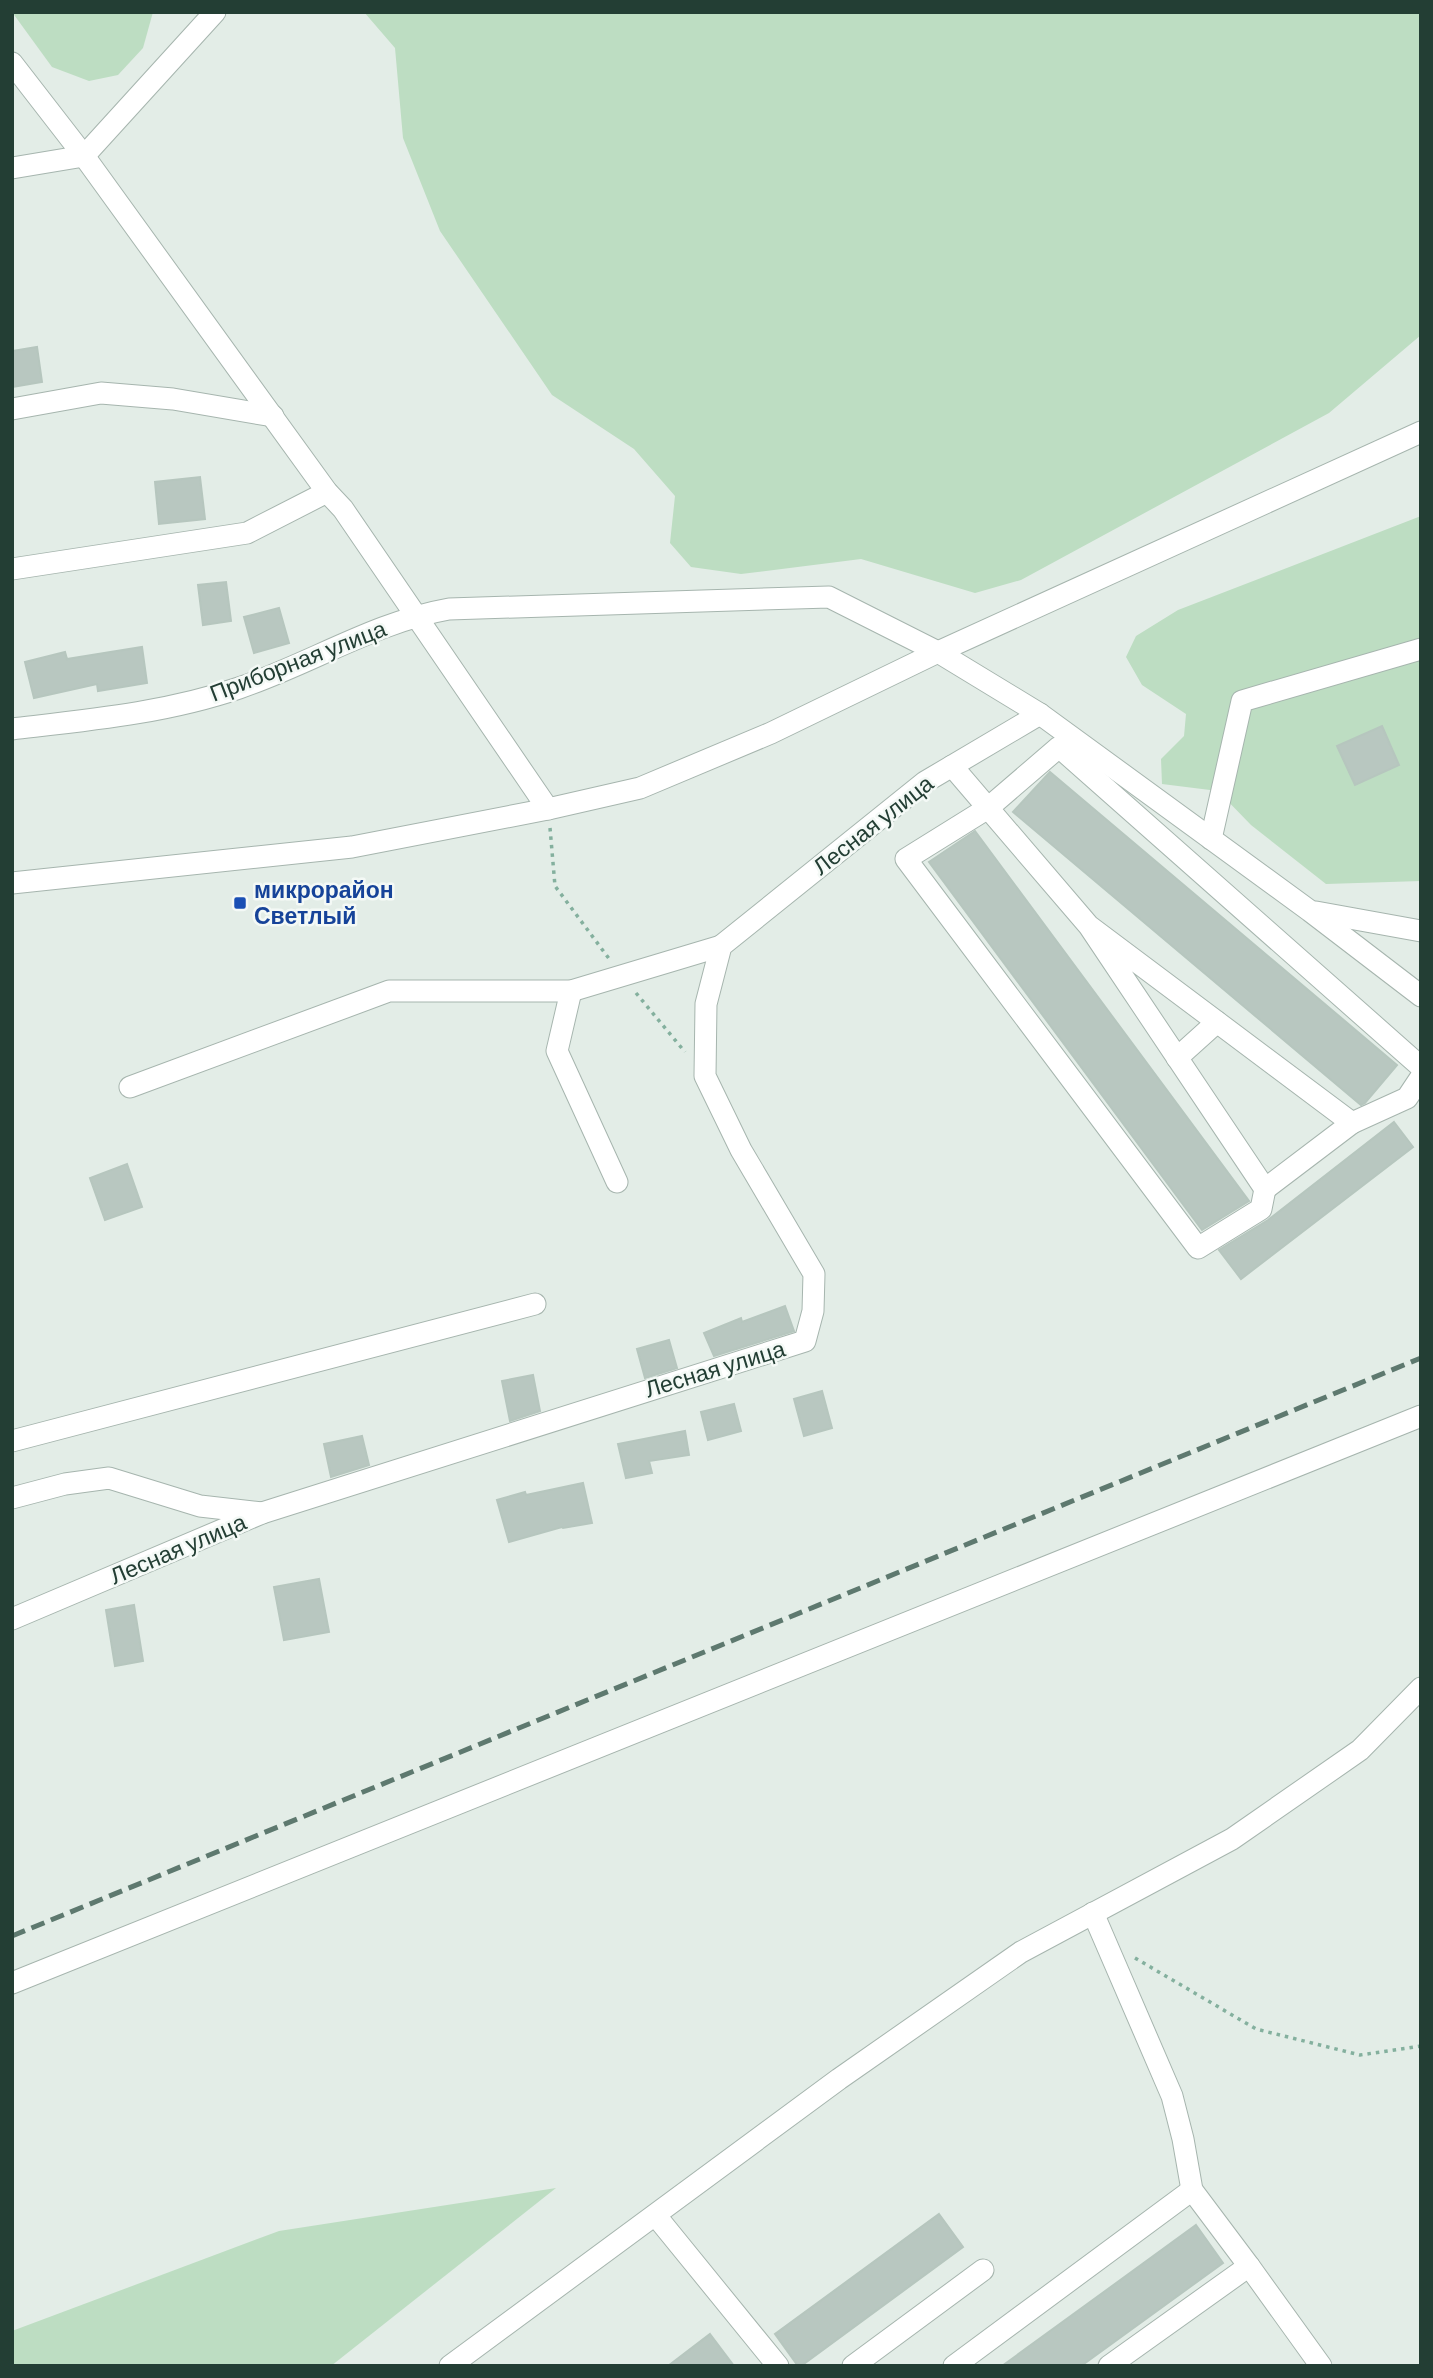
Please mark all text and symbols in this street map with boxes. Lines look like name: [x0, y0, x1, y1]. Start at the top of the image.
street label: Приборная улица: [205, 613, 390, 707]
street label: Лесная улица: [807, 768, 938, 880]
place label: микрорайон Светлый: [254, 875, 394, 929]
marker: микрорайон Светлый: [232, 895, 248, 911]
street label: Лесная улица: [641, 1333, 788, 1403]
street label: Лесная улица: [105, 1507, 250, 1589]

